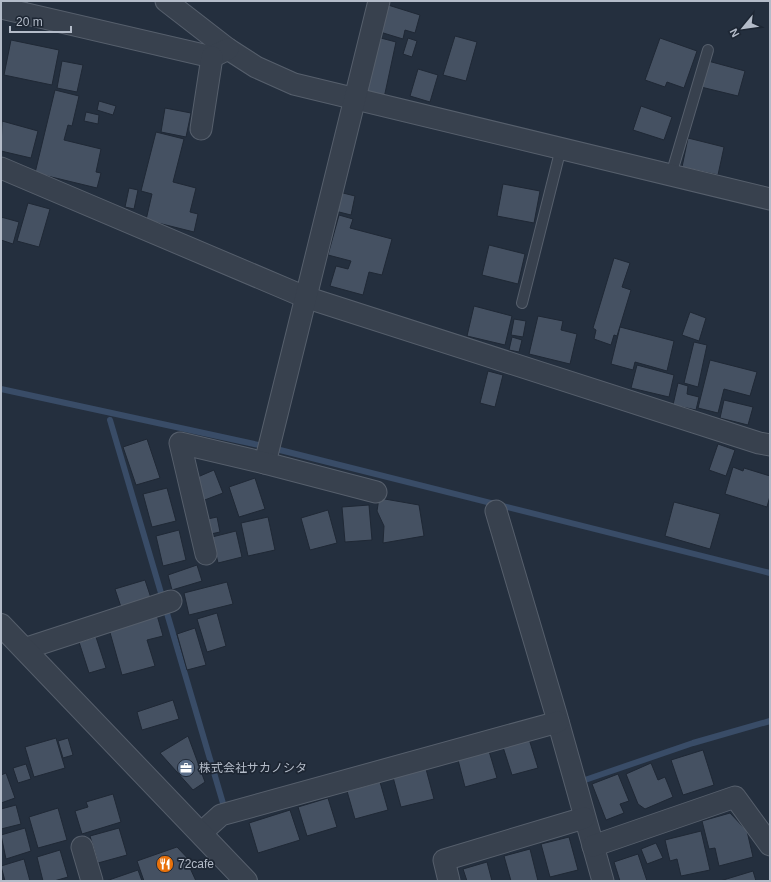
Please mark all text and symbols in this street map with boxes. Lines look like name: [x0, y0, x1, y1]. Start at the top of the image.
scale bar: [10, 8, 71, 34]
north arrow: [723, 8, 763, 48]
text: 20 m: [16, 15, 43, 29]
text: N: [727, 26, 741, 39]
office icon: 株式会社サカノシタ: [176, 758, 196, 778]
place label: 株式会社サカノシタ: [199, 761, 307, 775]
restaurant icon: 72cafe: [155, 854, 175, 874]
place label: 72cafe: [178, 857, 214, 871]

